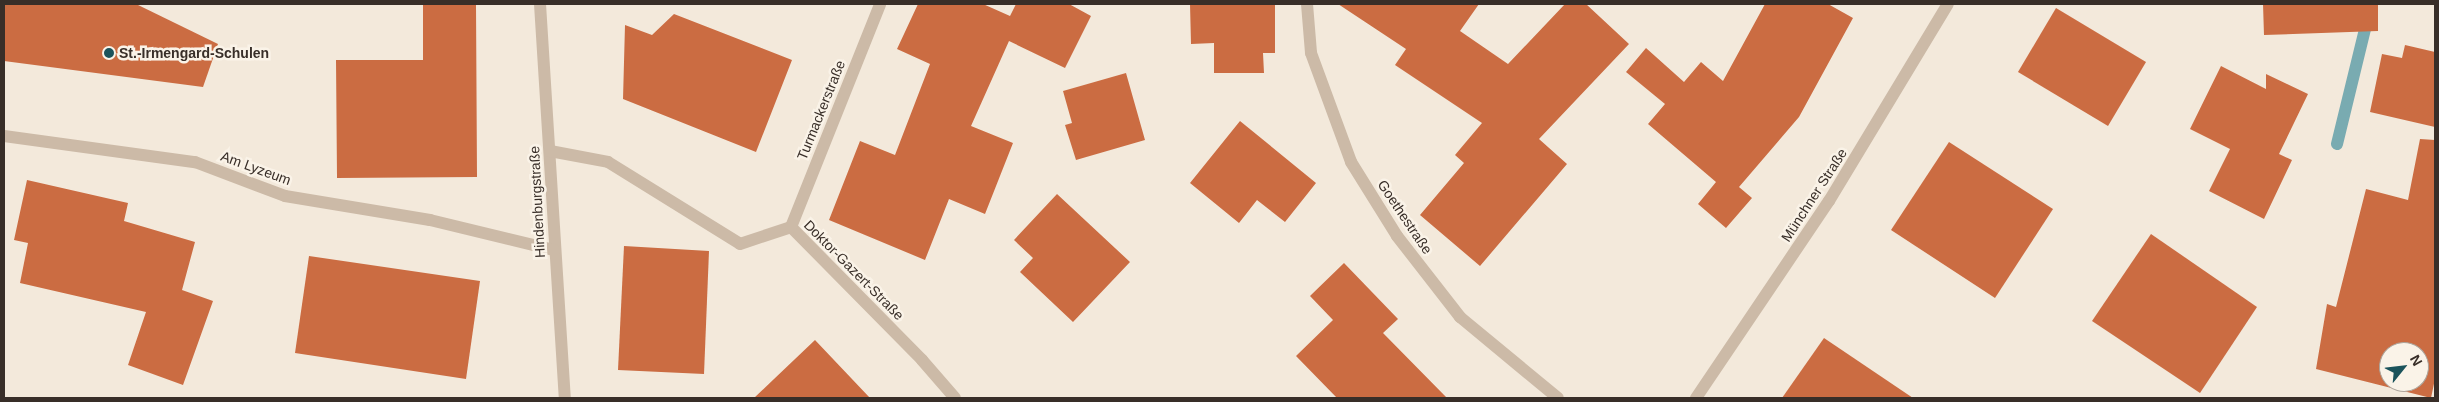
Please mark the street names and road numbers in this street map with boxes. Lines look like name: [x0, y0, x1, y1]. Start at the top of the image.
street label: Turmackerstraße: [793, 58, 849, 162]
street label: Münchner Straße: [1778, 145, 1850, 245]
street label: Hindenburgstraße: [526, 146, 548, 258]
street label: Am Lyzeum: [219, 148, 293, 188]
street label: Goethestraße: [1374, 177, 1436, 257]
street label: Doktor-Gazert-Straße: [800, 216, 908, 324]

